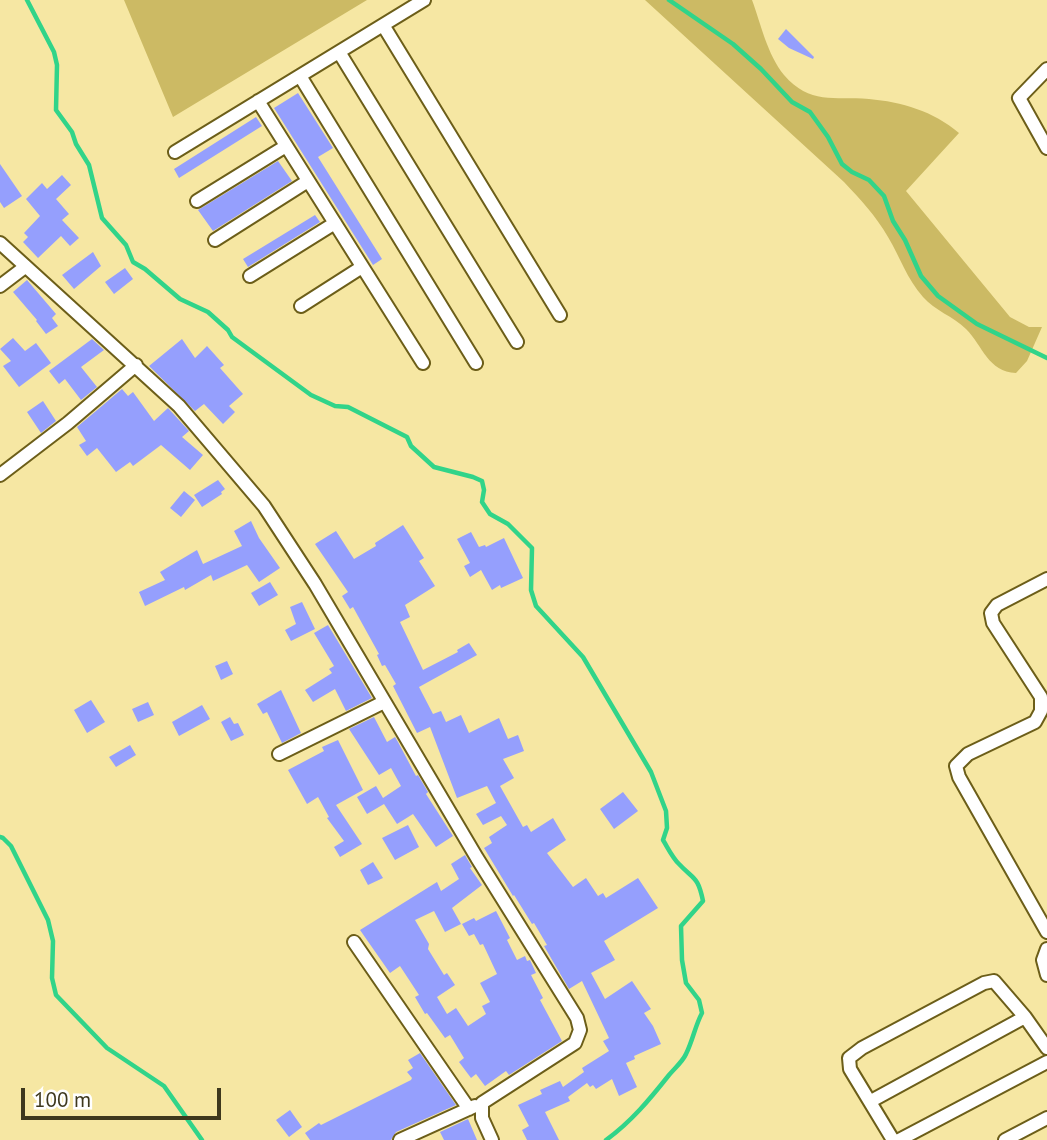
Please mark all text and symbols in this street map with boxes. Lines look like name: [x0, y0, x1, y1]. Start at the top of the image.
scale bar: [24, 1074, 224, 1118]
text: 100 m: [34, 1086, 91, 1113]

